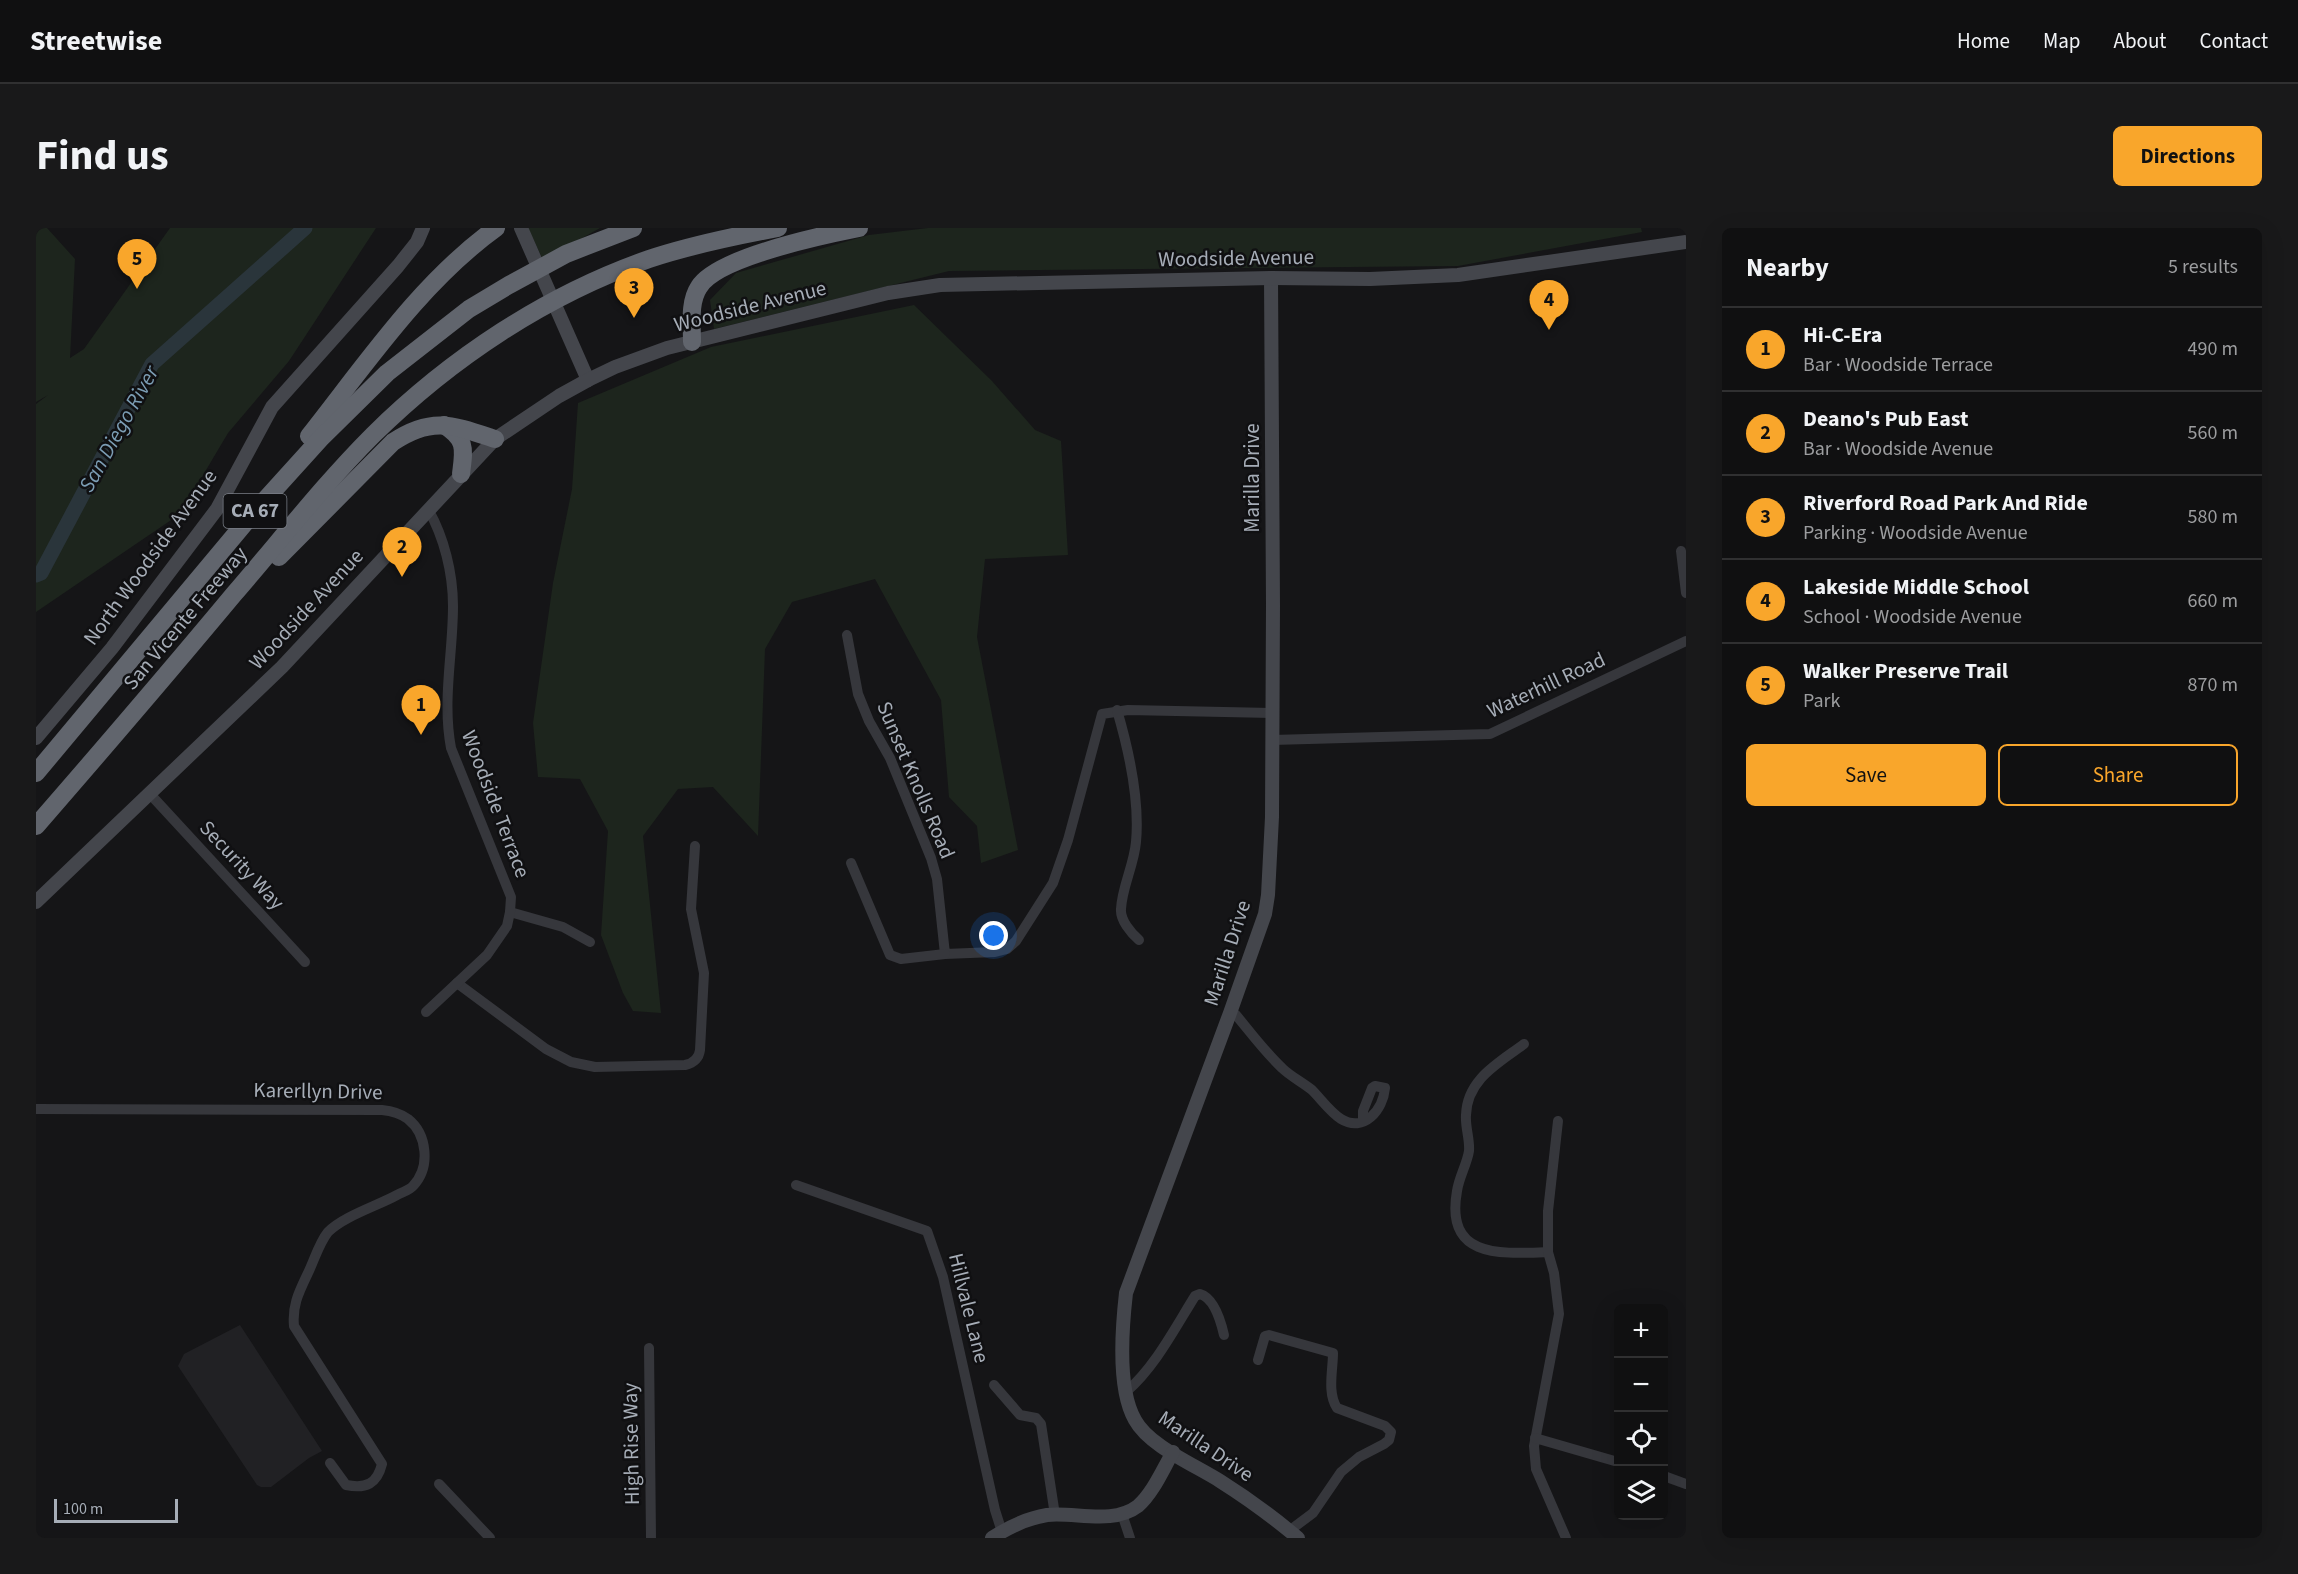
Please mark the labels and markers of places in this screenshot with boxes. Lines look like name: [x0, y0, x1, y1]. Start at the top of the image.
pin: 5: [118, 239, 156, 289]
pin: 3: [614, 268, 654, 318]
pin: 4: [1530, 280, 1568, 330]
pin: 2: [382, 528, 422, 577]
pin: 1: [402, 686, 440, 735]

